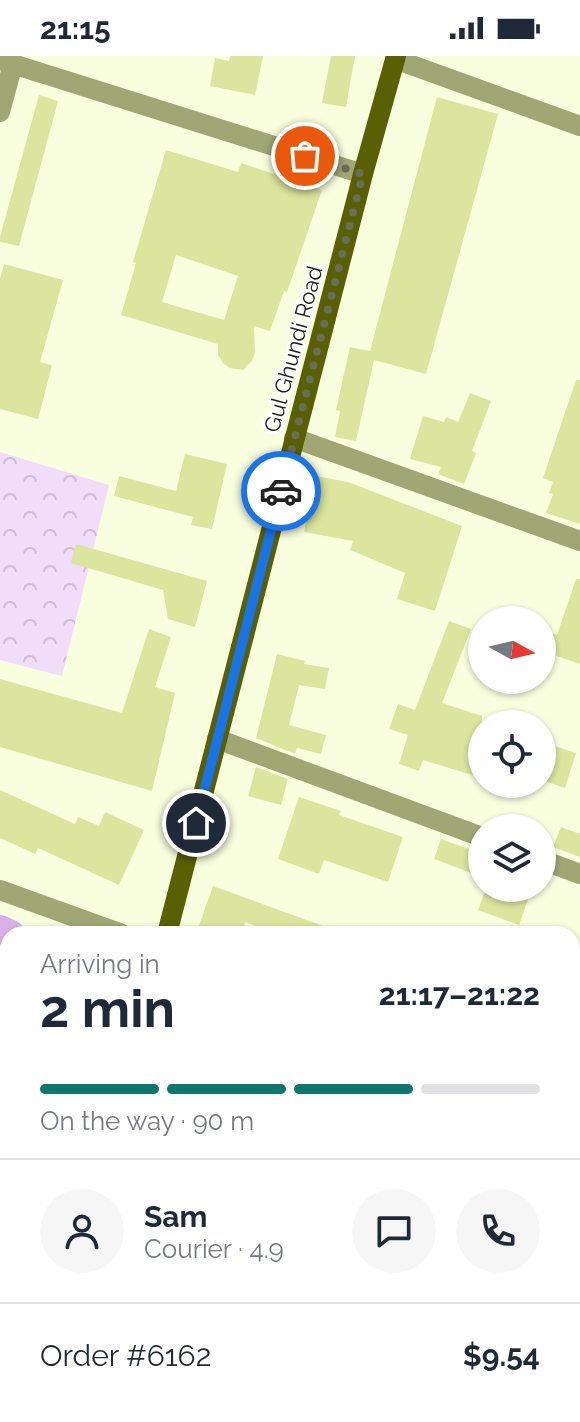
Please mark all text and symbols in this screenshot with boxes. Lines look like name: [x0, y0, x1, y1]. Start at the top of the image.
text: 21:15: [40, 11, 111, 46]
pin: [271, 122, 339, 190]
icon: bag: [283, 134, 327, 178]
street label: Gul Ghundi Road: [258, 263, 328, 435]
courier: [241, 451, 321, 531]
icon: car: [259, 469, 303, 513]
north arrow: [468, 606, 556, 694]
map controls: [468, 606, 556, 902]
button: locate: [468, 710, 556, 798]
pin: [162, 789, 230, 857]
icon: home: [174, 801, 218, 845]
button: layers: [468, 814, 556, 902]
text: Arriving in: [40, 949, 160, 979]
text: 21:17–21:22: [379, 977, 540, 1012]
text: 2 min: [40, 978, 175, 1039]
text: On the way · 90 m: [40, 1106, 254, 1136]
button: person: [40, 1189, 124, 1273]
button: chat: [352, 1189, 436, 1273]
button: phone: [456, 1189, 540, 1273]
text: Sam: [144, 1199, 207, 1234]
text: Courier · 4.9: [144, 1234, 284, 1264]
text: Order #6162: [40, 1338, 211, 1373]
text: $9.54: [463, 1338, 540, 1373]

